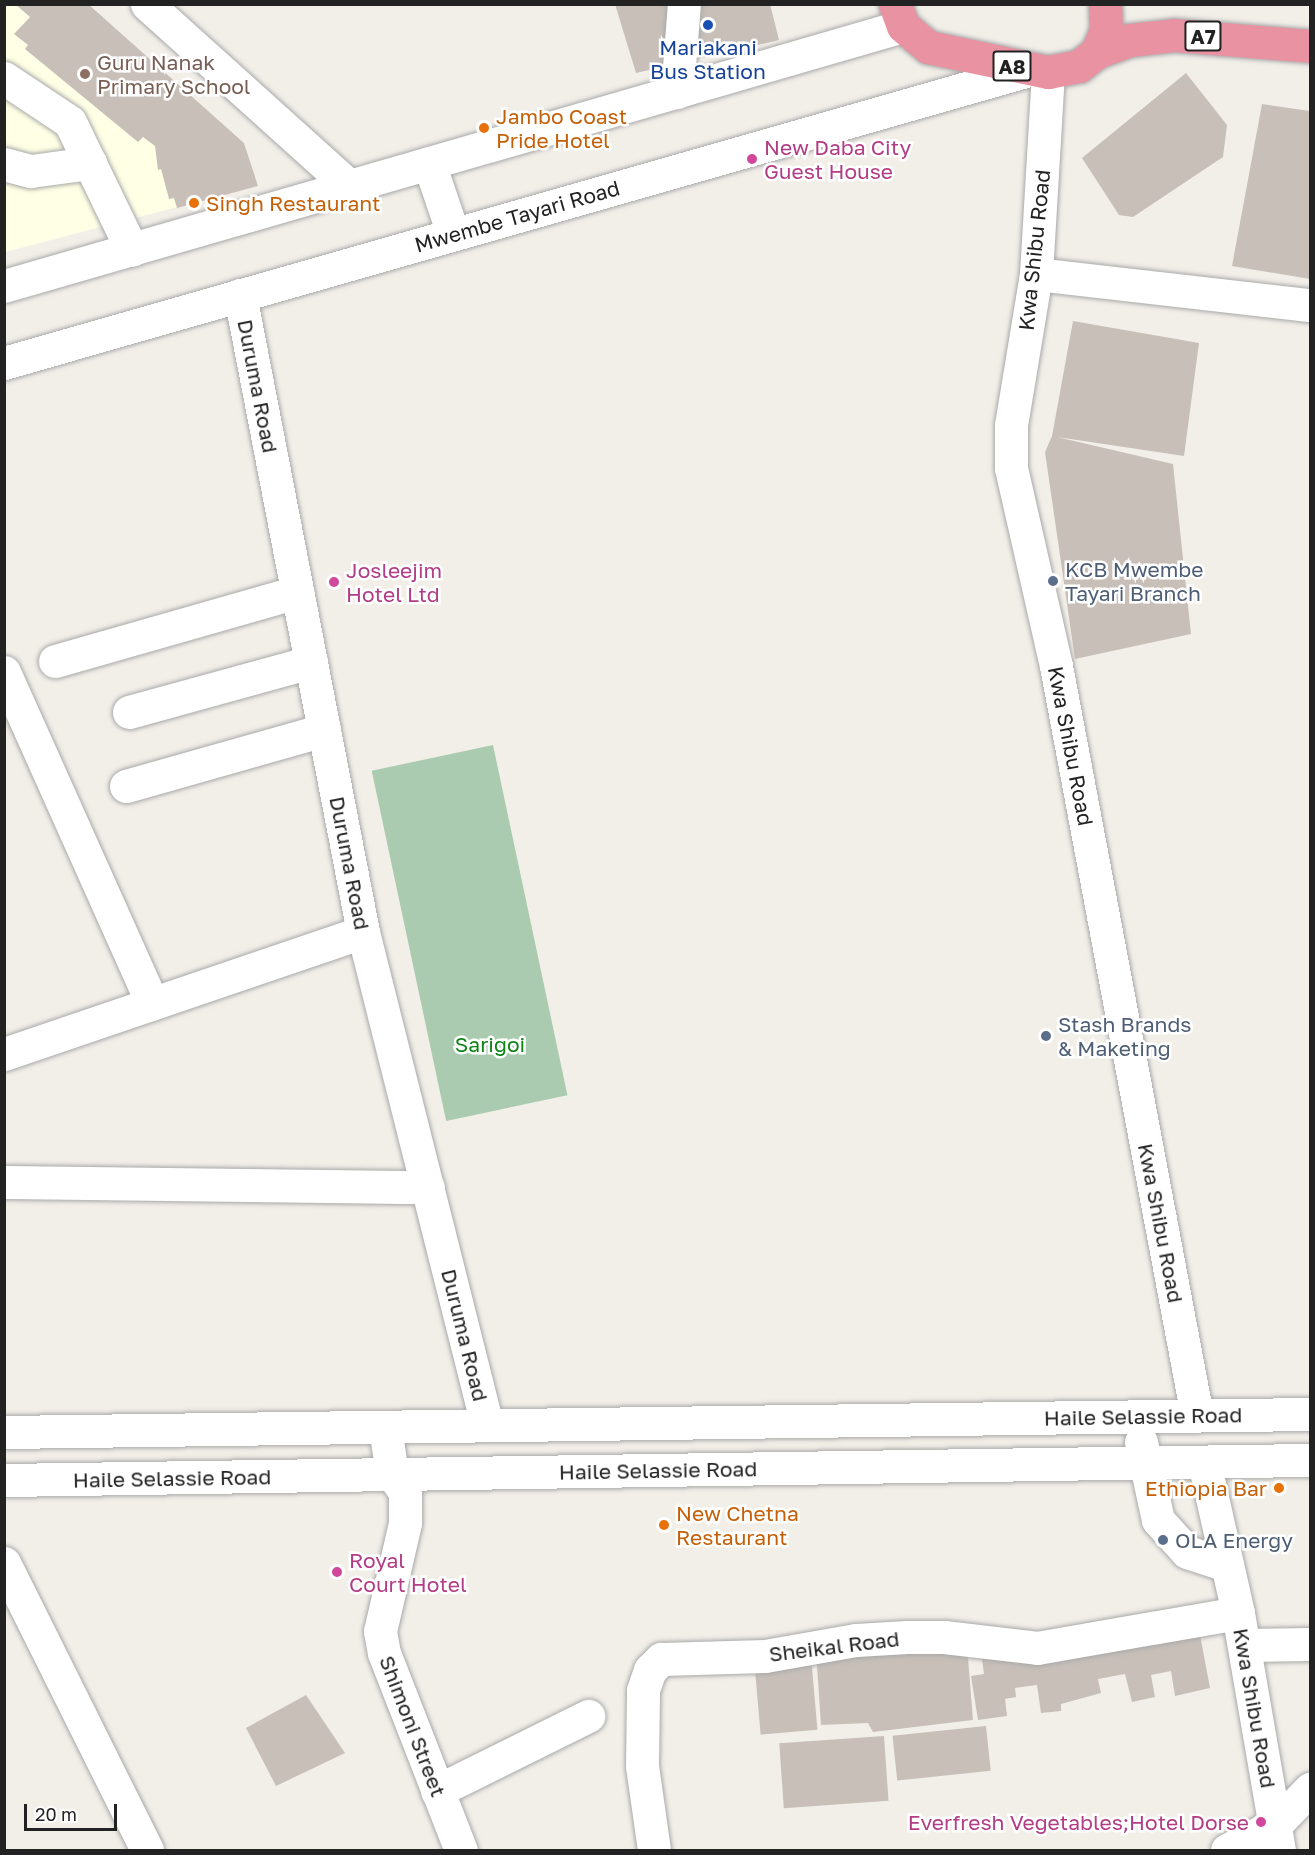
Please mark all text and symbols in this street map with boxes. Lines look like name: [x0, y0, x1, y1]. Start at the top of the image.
marker: Mariakani Bus Station: [701, 18, 715, 32]
road number: A7: [1184, 19, 1222, 53]
place label: Mariakani Bus Station: [650, 34, 766, 84]
place label: Guru Nanak Primary School: [97, 49, 251, 99]
road number: A8: [992, 49, 1032, 83]
marker: Guru Nanak Primary School: [78, 67, 92, 81]
place label: Jambo Coast Pride Hotel: [496, 103, 627, 153]
marker: Jambo Coast Pride Hotel: [477, 121, 491, 135]
place label: New Daba City Guest House: [764, 134, 911, 184]
marker: New Daba City Guest House: [745, 152, 759, 166]
street label: Kwa Shibu Road: [1013, 168, 1055, 332]
street label: Mwembe Tayari Road: [412, 175, 622, 257]
place label: Singh Restaurant: [206, 190, 380, 216]
marker: Singh Restaurant: [187, 196, 201, 210]
street label: Duruma Road: [233, 317, 283, 455]
place label: KCB Mwembe Tayari Branch: [1065, 556, 1203, 606]
place label: Josleejim Hotel Ltd: [346, 557, 442, 607]
marker: KCB Mwembe Tayari Branch: [1046, 574, 1060, 588]
marker: Josleejim Hotel Ltd: [327, 575, 341, 589]
street label: Kwa Shibu Road: [1043, 664, 1099, 828]
street label: Duruma Road: [325, 794, 375, 932]
place label: Stash Brands & Maketing: [1058, 1011, 1191, 1061]
marker: Stash Brands & Maketing: [1039, 1029, 1053, 1043]
park label: Sarigoi: [455, 1031, 525, 1057]
street label: Kwa Shibu Road: [1133, 1141, 1189, 1305]
street label: Duruma Road: [436, 1266, 494, 1404]
street label: Haile Selassie Road: [1044, 1402, 1242, 1430]
street label: Haile Selassie Road: [559, 1456, 757, 1484]
street label: Haile Selassie Road: [73, 1464, 271, 1492]
place label: Ethiopia Bar: [1145, 1475, 1267, 1501]
marker: Ethiopia Bar: [1272, 1481, 1286, 1495]
place label: New Chetna Restaurant: [676, 1500, 799, 1550]
marker: New Chetna Restaurant: [657, 1518, 671, 1532]
place label: OLA Energy: [1175, 1527, 1293, 1553]
marker: OLA Energy: [1156, 1533, 1170, 1547]
place label: Royal Court Hotel: [349, 1547, 467, 1597]
marker: Royal Court Hotel: [330, 1565, 344, 1579]
street label: Sheikal Road: [767, 1626, 901, 1666]
street label: Kwa Shibu Road: [1229, 1626, 1281, 1790]
street label: Shimoni Street: [375, 1652, 451, 1800]
scale bar: [27, 1792, 120, 1830]
text: 20 m: [35, 1803, 77, 1825]
place label: Everfresh Vegetables;Hotel Dorse: [908, 1809, 1249, 1835]
marker: Everfresh Vegetables;Hotel Dorse: [1254, 1815, 1268, 1829]

